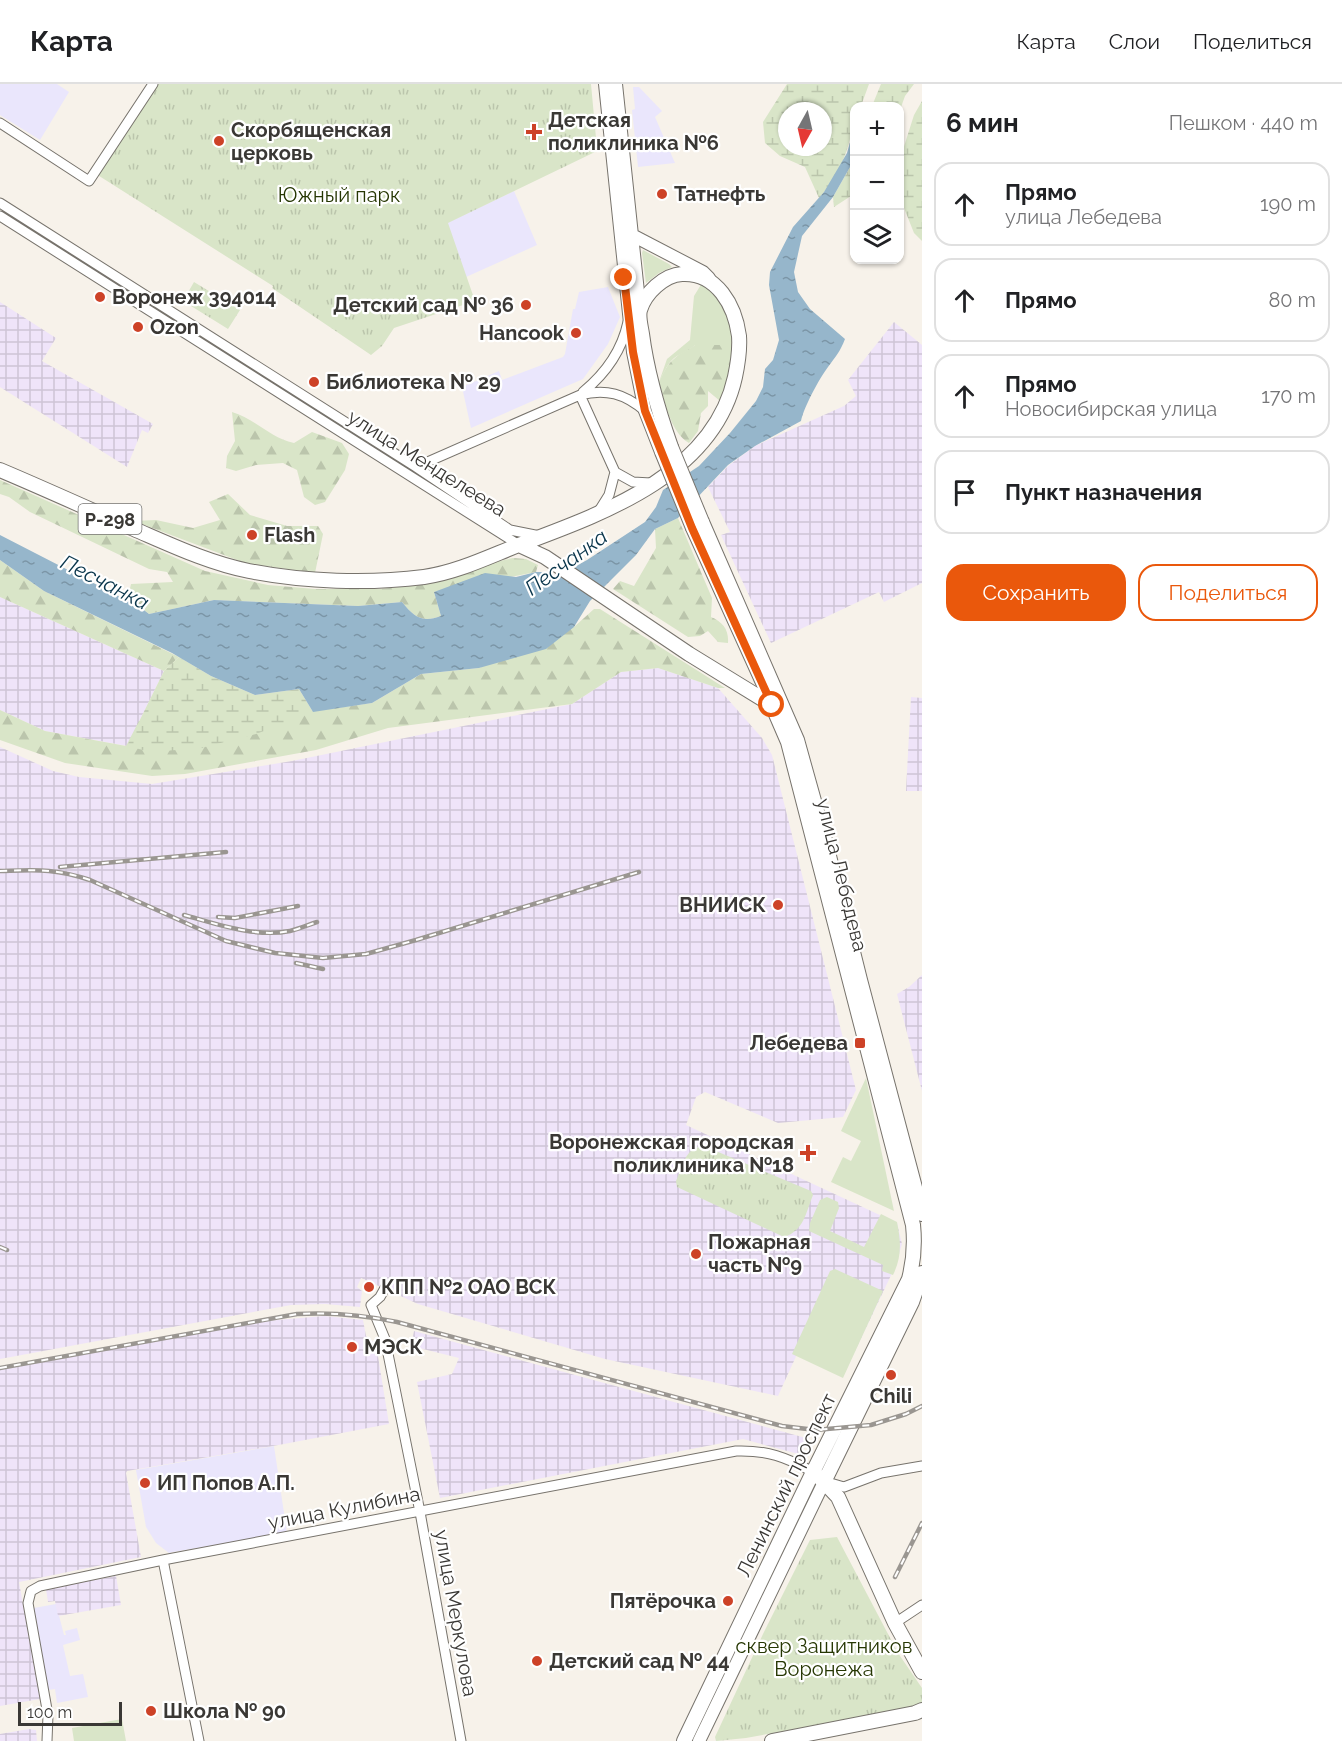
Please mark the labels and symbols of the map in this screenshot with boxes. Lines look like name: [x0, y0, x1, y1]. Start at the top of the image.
north arrow: [778, 102, 832, 156]
place label: Детская поликлиника №6: [548, 108, 719, 155]
place label: Скорбященская церковь: [231, 118, 391, 165]
marker: Детская поликлиника №6: [525, 123, 543, 141]
marker: Скорбященская церковь: [212, 134, 226, 148]
place label: Татнефть: [674, 182, 766, 206]
park label: Южный парк: [278, 183, 400, 207]
marker: Татнефть: [655, 187, 669, 201]
route end: [610, 264, 636, 290]
place label: Воронеж 394014: [112, 285, 276, 309]
marker: Воронеж 394014: [93, 290, 107, 304]
place label: Детский сад № 36: [333, 293, 514, 317]
marker: Детский сад № 36: [519, 298, 533, 312]
place label: Ozon: [150, 315, 199, 339]
marker: Ozon: [131, 320, 145, 334]
place label: Hancook: [479, 321, 565, 345]
marker: Hancook: [569, 326, 583, 340]
place label: Библиотека № 29: [326, 370, 501, 394]
marker: Библиотека № 29: [307, 375, 321, 389]
street label: улица Менделеева: [343, 405, 511, 521]
road number: Р-298: [78, 504, 142, 534]
place label: Flash: [264, 523, 315, 547]
water label: Песчанка: [520, 524, 612, 600]
marker: Flash: [245, 528, 259, 542]
water label: Песчанка: [57, 549, 153, 615]
route start: [758, 691, 784, 717]
street label: улица Лебедева: [811, 796, 873, 954]
place label: ВНИИСК: [679, 893, 766, 917]
marker: ВНИИСК: [771, 898, 785, 912]
place label: Лебедева: [749, 1031, 848, 1055]
marker: Лебедева: [853, 1036, 867, 1050]
place label: Воронежская городская поликлиника №18: [549, 1130, 794, 1177]
marker: Воронежская городская поликлиника №18: [799, 1144, 817, 1162]
place label: Пожарная часть №9: [708, 1230, 811, 1277]
marker: Пожарная часть №9: [689, 1247, 703, 1261]
place label: КПП №2 ОАО ВСК: [381, 1275, 557, 1299]
marker: КПП №2 ОАО ВСК: [362, 1280, 376, 1294]
place label: МЭСК: [364, 1335, 423, 1359]
marker: МЭСК: [345, 1340, 359, 1354]
marker: Chili: [884, 1368, 898, 1382]
place label: Chili: [870, 1384, 912, 1408]
street label: Ленинский проспект: [731, 1389, 841, 1581]
place label: ИП Попов А.П.: [157, 1471, 295, 1495]
marker: ИП Попов А.П.: [138, 1476, 152, 1490]
street label: улица Кулибина: [266, 1481, 422, 1535]
street label: улица Меркулова: [429, 1528, 483, 1698]
place label: Пятёрочка: [610, 1589, 716, 1613]
marker: Пятёрочка: [721, 1594, 735, 1608]
park label: сквер Защитников Воронежа: [736, 1634, 912, 1681]
place label: Детский сад № 44: [549, 1649, 730, 1673]
marker: Детский сад № 44: [530, 1654, 544, 1668]
scale bar: [18, 1699, 122, 1726]
place label: Школа № 90: [163, 1699, 286, 1723]
marker: Школа № 90: [144, 1704, 158, 1718]

